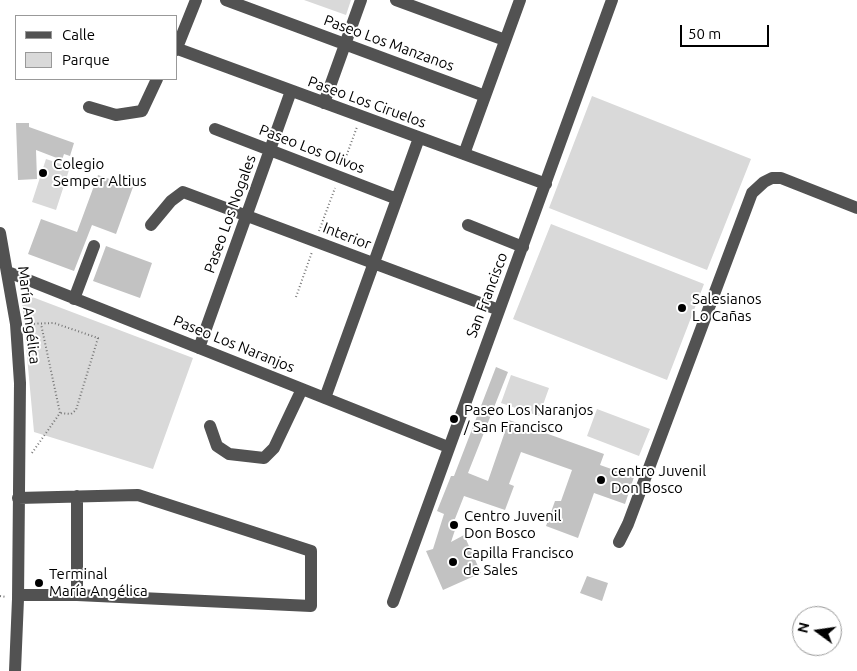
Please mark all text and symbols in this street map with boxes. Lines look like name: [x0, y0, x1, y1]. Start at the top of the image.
street label: Paseo Los Manzanos: [321, 11, 457, 75]
legend: [15, 15, 178, 80]
scale bar: [682, 15, 771, 47]
text: 50 m: [688, 25, 721, 42]
text: Calle: [62, 26, 95, 43]
text: Parque: [62, 51, 110, 68]
street label: Paseo Los Ciruelos: [305, 72, 429, 132]
street label: Paseo Los Olivos: [257, 121, 367, 177]
street label: Paseo Los Nogales: [200, 152, 260, 276]
place label: Colegio Semper Altius: [53, 155, 147, 190]
marker: Colegio Semper Altius: [37, 167, 49, 179]
street label: Interior: [320, 219, 374, 253]
street label: San Francisco: [462, 250, 512, 340]
street label: María Angélica: [14, 265, 44, 365]
place label: Salesianos Lo Cañas: [692, 290, 762, 325]
marker: Salesianos Lo Cañas: [676, 302, 688, 314]
street label: Paseo Los Naranjos: [171, 311, 297, 377]
place label: Paseo Los Naranjos / San Francisco: [464, 401, 593, 436]
marker: Paseo Los Naranjos / San Francisco: [448, 413, 460, 425]
place label: centro Juvenil Don Bosco: [611, 462, 706, 497]
marker: centro Juvenil Don Bosco: [595, 474, 607, 486]
place label: Centro Juvenil Don Bosco: [464, 507, 561, 542]
marker: Centro Juvenil Don Bosco: [448, 519, 460, 531]
place label: Capilla Francisco de Sales: [463, 544, 574, 579]
marker: Capilla Francisco de Sales: [447, 556, 459, 568]
place label: Terminal María Angélica: [49, 565, 148, 600]
marker: Terminal María Angélica: [33, 577, 45, 589]
north arrow: [792, 606, 842, 656]
text: N: [794, 621, 812, 635]

